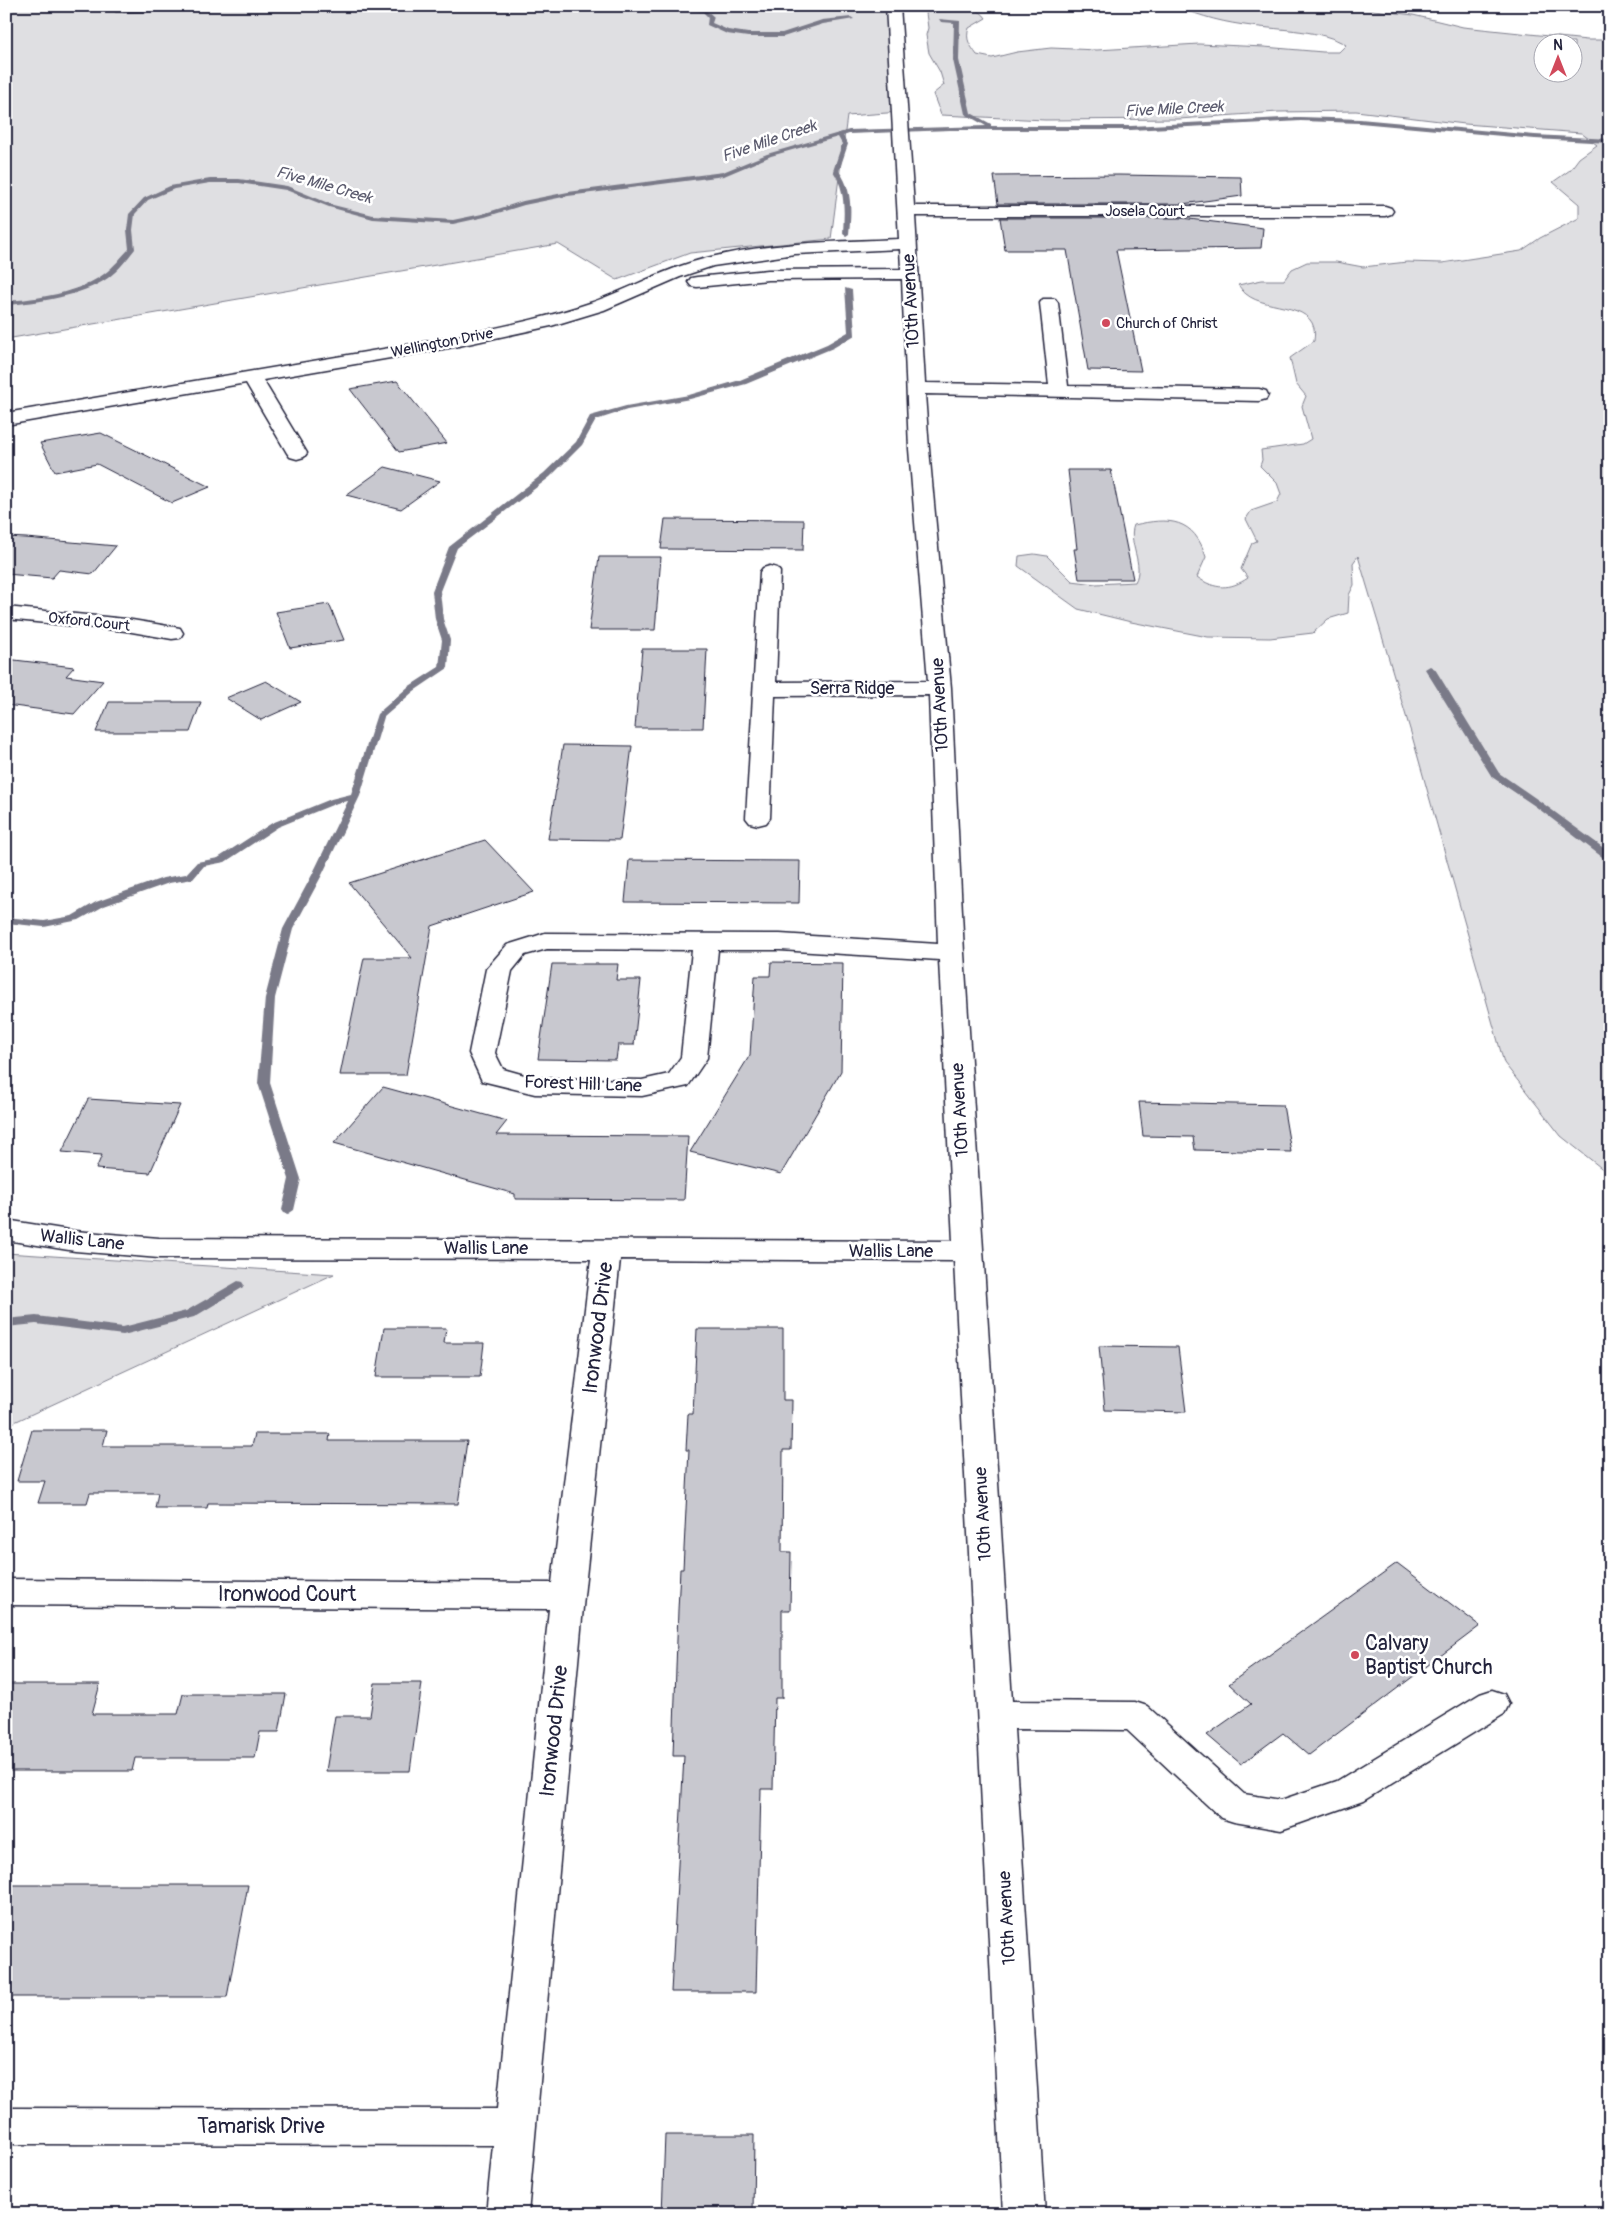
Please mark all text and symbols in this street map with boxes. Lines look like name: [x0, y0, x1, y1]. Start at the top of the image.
north arrow: [1534, 32, 1584, 82]
text: N: [1553, 37, 1563, 54]
water label: Five Mile Creek: [1124, 96, 1225, 122]
water label: Five Mile Creek: [719, 115, 820, 167]
water label: Five Mile Creek: [274, 162, 375, 209]
street label: Josela Court: [1105, 202, 1186, 221]
street label: 10th Avenue: [897, 253, 925, 349]
place label: Church of Christ: [1116, 314, 1219, 333]
marker: Church of Christ: [1100, 317, 1112, 329]
street label: Wellington Drive: [389, 324, 495, 362]
street label: Oxford Court: [47, 608, 132, 636]
street label: 10th Avenue: [926, 657, 954, 753]
street label: Serra Ridge: [810, 677, 894, 700]
street label: 10th Avenue: [946, 1062, 974, 1158]
street label: Forest Hill Lane: [524, 1070, 642, 1098]
street label: Wallis Lane: [39, 1224, 125, 1256]
street label: Wallis Lane: [444, 1237, 528, 1260]
street label: Wallis Lane: [849, 1240, 933, 1263]
street label: Ironwood Drive: [577, 1260, 620, 1395]
street label: 10th Avenue: [969, 1466, 997, 1562]
street label: Ironwood Court: [218, 1581, 357, 1608]
place label: Calvary Baptist Church: [1365, 1630, 1493, 1681]
marker: Calvary Baptist Church: [1349, 1649, 1361, 1661]
street label: Ironwood Drive: [534, 1663, 574, 1798]
street label: 10th Avenue: [993, 1870, 1021, 1966]
street label: Tamarisk Drive: [197, 2113, 325, 2140]

